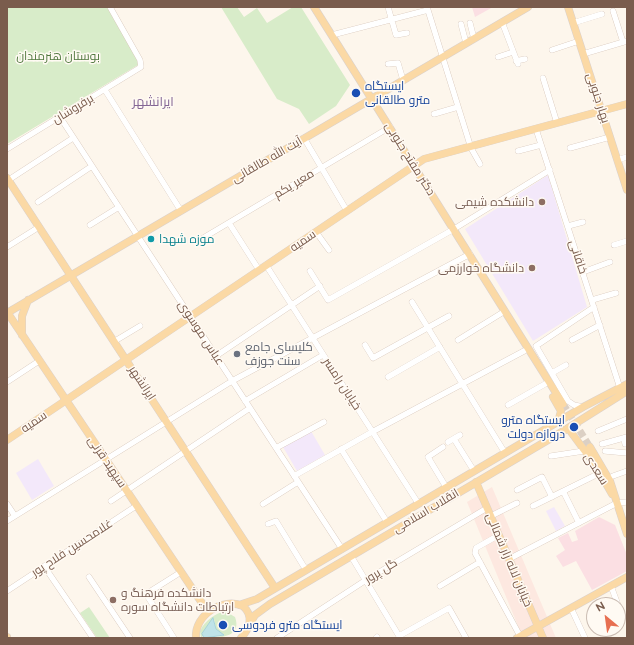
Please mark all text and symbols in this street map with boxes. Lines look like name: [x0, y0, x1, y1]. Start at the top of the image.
park label: بوستان هنرمندان: [16, 49, 100, 63]
street label: بهار جنوبی: [583, 71, 613, 125]
place label: ایستگاه مترو طالقانی: [365, 79, 430, 107]
marker: ایستگاه مترو طالقانی: [350, 87, 362, 99]
street label: برفروشان: [50, 91, 96, 127]
district label: ایرانشهر: [132, 94, 174, 110]
street label: دکتر مفتح جنوبی: [382, 120, 438, 198]
street label: آیت الله طالقانی: [229, 134, 305, 186]
street label: معیر یکم: [271, 166, 317, 202]
place label: دانشکده شیمی: [455, 195, 534, 209]
marker: دانشکده شیمی: [537, 197, 547, 207]
street label: سمیه: [287, 227, 319, 255]
place label: موزه شهدا: [159, 232, 214, 246]
marker: موزه شهدا: [146, 234, 156, 244]
street label: خاقانی: [566, 238, 590, 276]
place label: دانشگاه خوارزمی: [438, 261, 524, 275]
marker: دانشگاه خوارزمی: [527, 263, 537, 273]
street label: عباس موسوی: [175, 298, 227, 368]
place label: کلیسای جامع سنت جوزف: [245, 340, 313, 368]
marker: کلیسای جامع سنت جوزف: [232, 349, 242, 359]
street label: خیابان رامسر: [320, 355, 364, 413]
street label: ایرانشهر: [126, 363, 158, 403]
street label: سمیه: [18, 408, 50, 436]
place label: ایستگاه مترو دروازه دولت: [501, 413, 565, 441]
marker: ایستگاه مترو دروازه دولت: [568, 421, 580, 433]
street label: سپهبد قرنی: [85, 433, 129, 491]
street label: سعدی: [581, 450, 611, 488]
street label: انقلاب اسلامی: [390, 486, 462, 536]
street label: خیابان لاله زار شمالی: [483, 511, 535, 609]
street label: غلامحسین فلاح‌ پور: [29, 516, 115, 580]
street label: گل پرور: [362, 556, 400, 586]
place label: دانشکده فرهنگ و ارتباطات دانشگاه سوره: [121, 586, 234, 614]
marker: دانشکده فرهنگ و ارتباطات دانشگاه سوره: [108, 595, 118, 605]
north arrow: [586, 597, 626, 637]
text: N: [594, 599, 607, 615]
place label: ایستگاه مترو فردوسی: [232, 618, 343, 632]
marker: ایستگاه مترو فردوسی: [217, 619, 229, 631]

